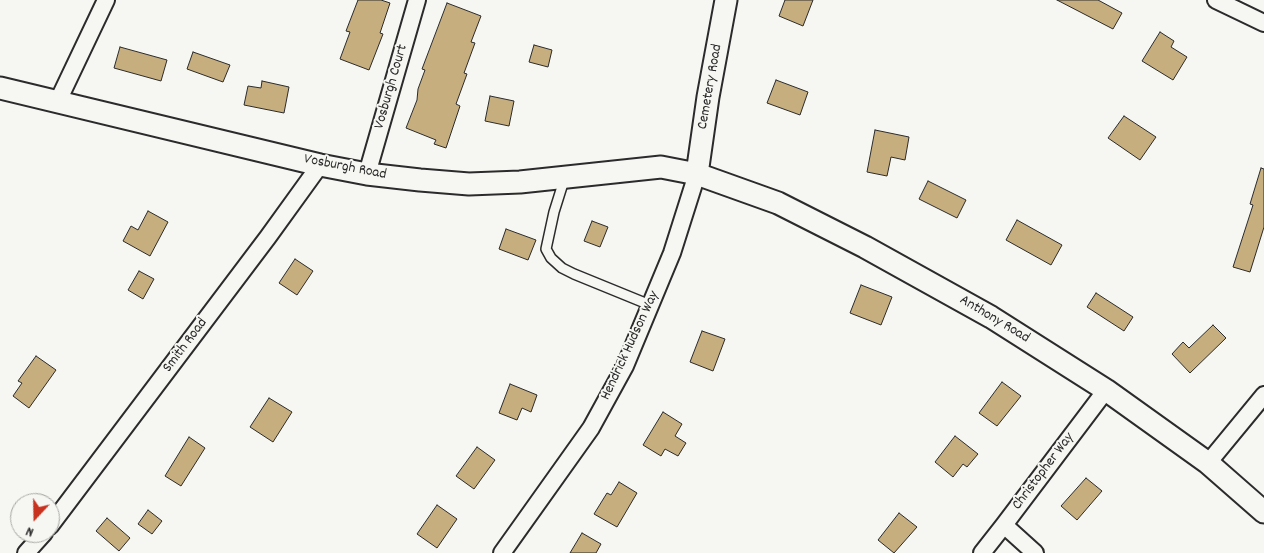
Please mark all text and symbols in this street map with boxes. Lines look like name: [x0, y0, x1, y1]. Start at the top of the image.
street label: Vosburgh Court: [371, 43, 413, 131]
street label: Cemetery Road: [695, 43, 727, 131]
street label: Vosburgh Road: [302, 151, 388, 185]
street label: Hendrick Hudson Way: [598, 289, 664, 403]
street label: Anthony Road: [956, 292, 1032, 348]
street label: Smith Road: [160, 315, 212, 377]
street label: Christopher Way: [1009, 430, 1079, 514]
north arrow: [10, 493, 60, 543]
text: N: [23, 520, 37, 542]

